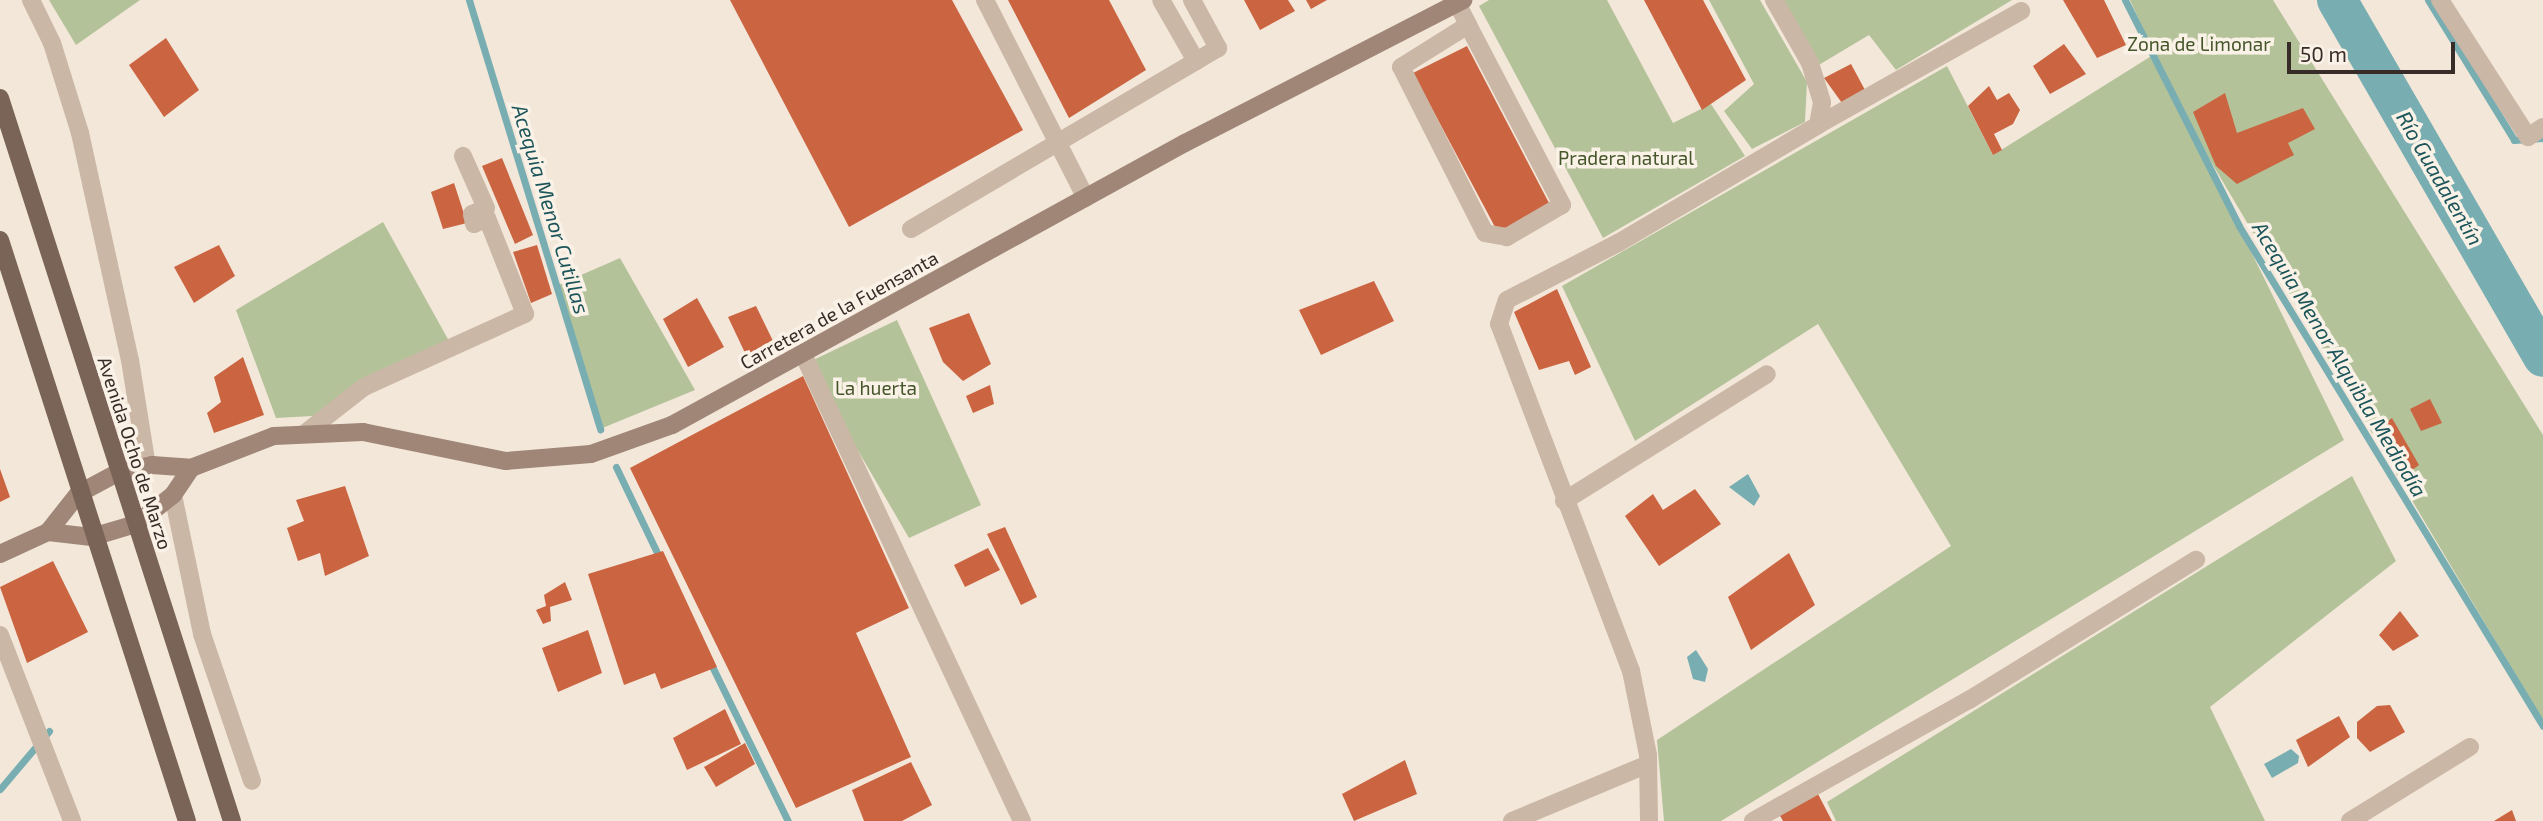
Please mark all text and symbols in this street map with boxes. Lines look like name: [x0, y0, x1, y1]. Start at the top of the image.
scale bar: [2291, 28, 2459, 72]
park label: Zona de Limonar: [2127, 33, 2271, 55]
text: 50 m: [2300, 41, 2347, 66]
water label: Acequia Menor Cutillas: [507, 101, 595, 317]
water label: Río Guadalentín: [2391, 107, 2489, 249]
park label: Pradera natural: [1558, 147, 1694, 169]
water label: Acequia Menor Alquibla Mediodía: [2247, 216, 2433, 502]
street label: Carretera de la Fuensanta: [736, 246, 942, 374]
street label: Avenida Ocho de Marzo: [93, 354, 177, 552]
park label: La huerta: [835, 377, 917, 399]

